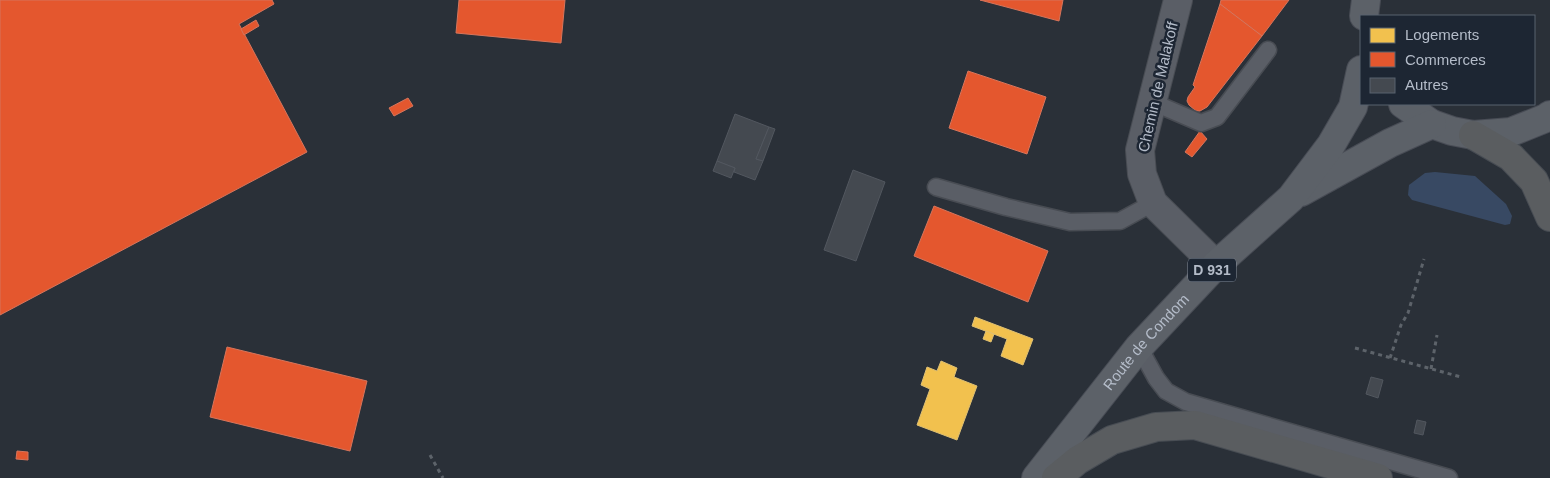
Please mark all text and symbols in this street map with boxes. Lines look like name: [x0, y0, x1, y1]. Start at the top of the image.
legend: [1360, 15, 1535, 105]
street label: Chemin de Malakoff: [1134, 19, 1181, 154]
text: Logements: [1405, 26, 1479, 43]
text: Commerces: [1405, 51, 1486, 68]
text: Autres: [1405, 76, 1448, 93]
road number: D 931: [1188, 258, 1236, 282]
street label: Route de Condom: [1099, 290, 1192, 393]

